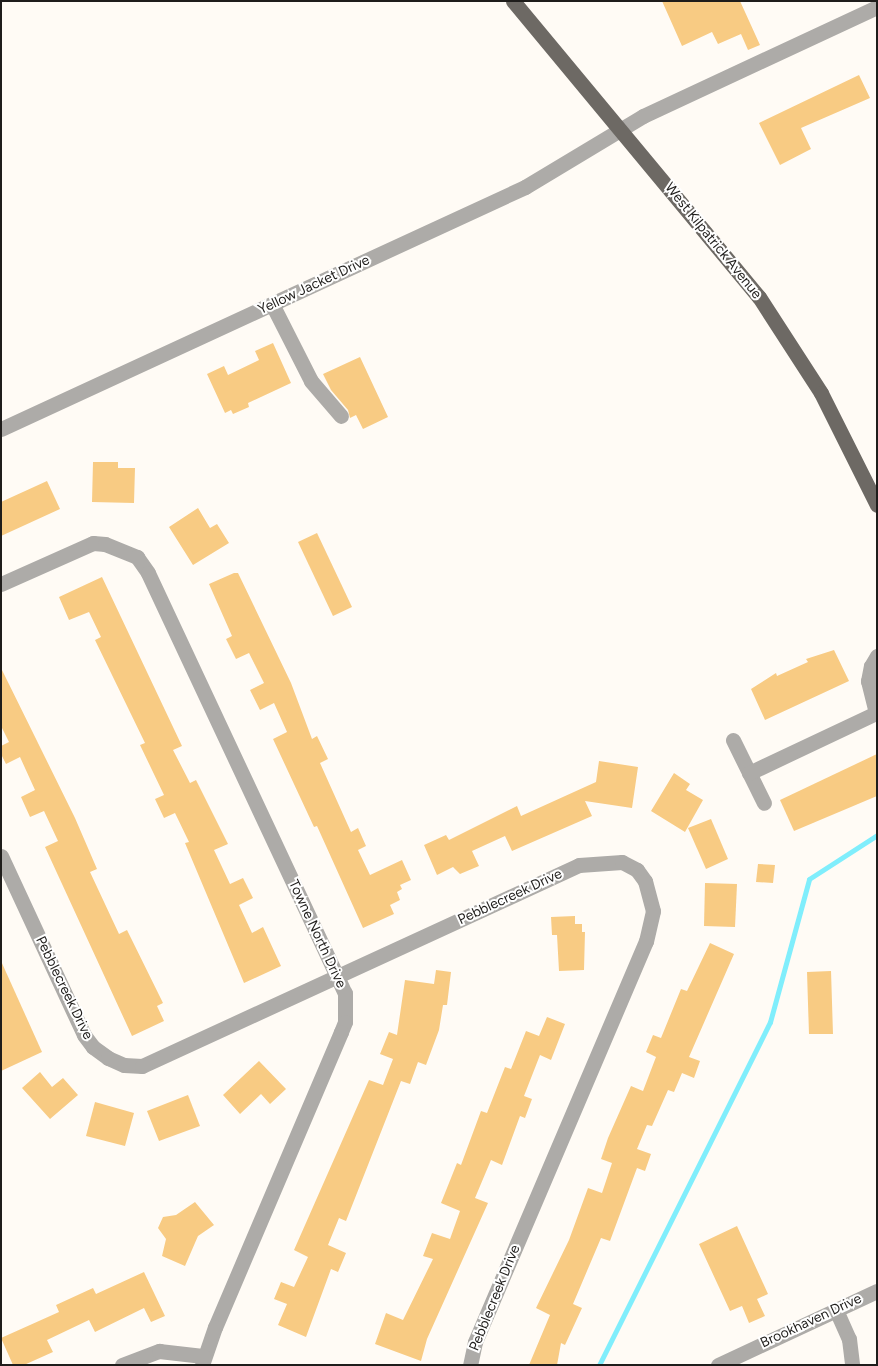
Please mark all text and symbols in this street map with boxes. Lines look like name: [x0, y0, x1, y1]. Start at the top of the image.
street label: West Kilpatrick Avenue: [661, 180, 765, 302]
street label: Yellow Jacket Drive: [256, 252, 372, 318]
street label: Pebblecreek Drive: [455, 866, 565, 928]
street label: Towne North Drive: [285, 877, 349, 991]
street label: Pebblecreek Drive: [32, 934, 96, 1042]
street label: Pebblecreek Drive: [466, 1242, 524, 1354]
street label: Brookhaven Drive: [758, 1290, 864, 1352]

